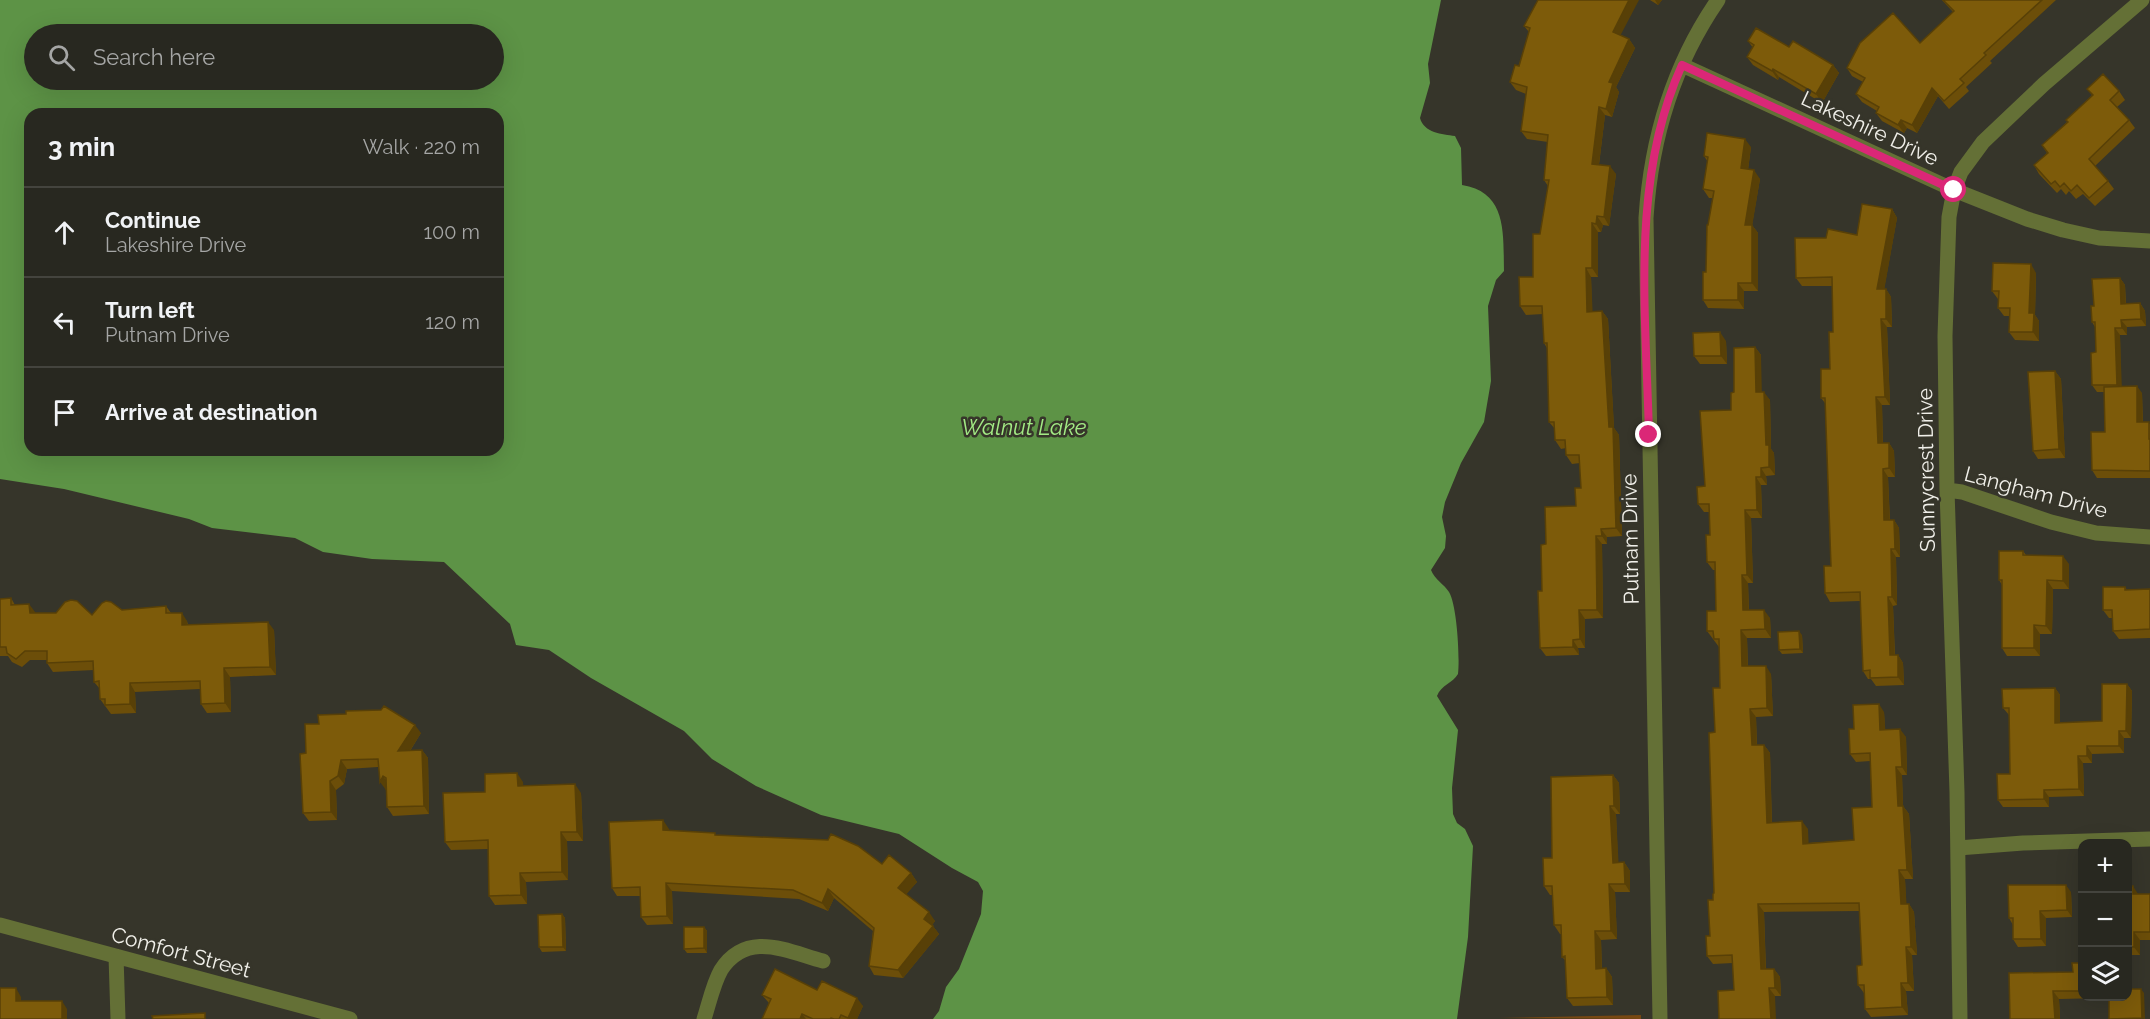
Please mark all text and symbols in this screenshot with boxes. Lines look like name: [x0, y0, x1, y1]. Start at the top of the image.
search box: [24, 24, 504, 90]
icon: search: [45, 41, 78, 74]
text: Search here: [93, 44, 215, 70]
street label: Lakeshire Drive: [1797, 85, 1943, 171]
text: 3 min: [48, 132, 115, 162]
text: Walk · 220 m: [363, 135, 480, 159]
route start: [1940, 176, 1966, 202]
text: Continue: [105, 207, 201, 233]
icon: ahead: [48, 216, 81, 249]
text: 100 m: [423, 220, 480, 244]
text: Lakeshire Drive: [105, 233, 246, 257]
text: Turn left: [105, 297, 195, 323]
icon: left: [48, 306, 81, 339]
text: 120 m: [425, 310, 480, 334]
text: Putnam Drive: [105, 323, 230, 347]
street label: Sunnycrest Drive: [1912, 388, 1940, 552]
icon: arrive: [48, 396, 81, 429]
text: Arrive at destination: [105, 399, 318, 425]
water label: Walnut Lake: [961, 414, 1087, 440]
route end: [1635, 421, 1661, 447]
street label: Langham Drive: [1962, 461, 2110, 523]
street label: Putnam Drive: [1616, 473, 1644, 605]
map controls: [2078, 839, 2132, 1001]
button: +: [2078, 839, 2132, 893]
button: −: [2078, 893, 2132, 947]
street label: Comfort Street: [109, 921, 253, 983]
button: layers: [2078, 947, 2132, 1001]

